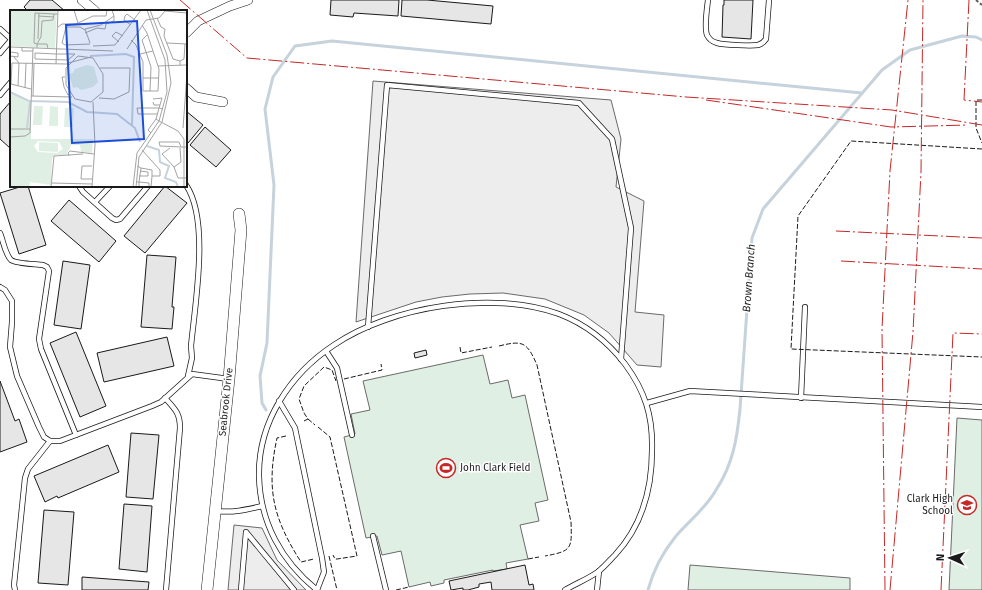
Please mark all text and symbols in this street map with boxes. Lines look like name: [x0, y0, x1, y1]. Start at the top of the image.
inset map: [10, 10, 187, 187]
water label: Brown Branch: [740, 243, 758, 313]
street label: Seabrook Drive: [216, 367, 236, 437]
sports icon: John Clark Field: [435, 457, 457, 479]
place label: John Clark Field: [460, 462, 530, 474]
place label: Clark High School: [907, 493, 953, 517]
school or university icon: Clark High School: [956, 494, 978, 516]
north arrow: [930, 538, 970, 578]
text: N: [934, 554, 947, 561]

